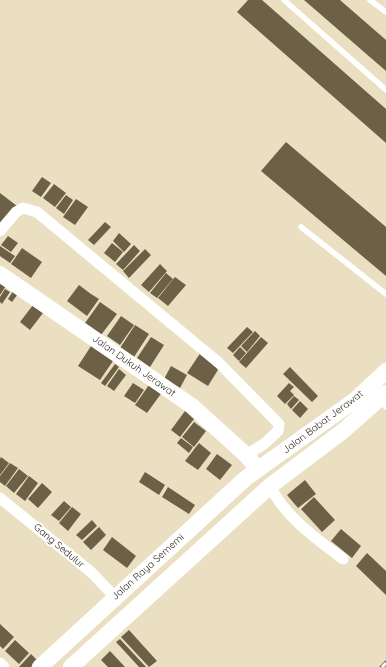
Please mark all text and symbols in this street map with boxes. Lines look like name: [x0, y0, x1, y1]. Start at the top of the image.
street label: Jalan Dukuh Jerawat: [90, 333, 178, 399]
street label: Jalan Babat Jerawat: [280, 388, 366, 456]
street label: Gang Sedulur: [31, 521, 87, 571]
street label: Jalan Raya Sememi: [109, 531, 187, 603]

